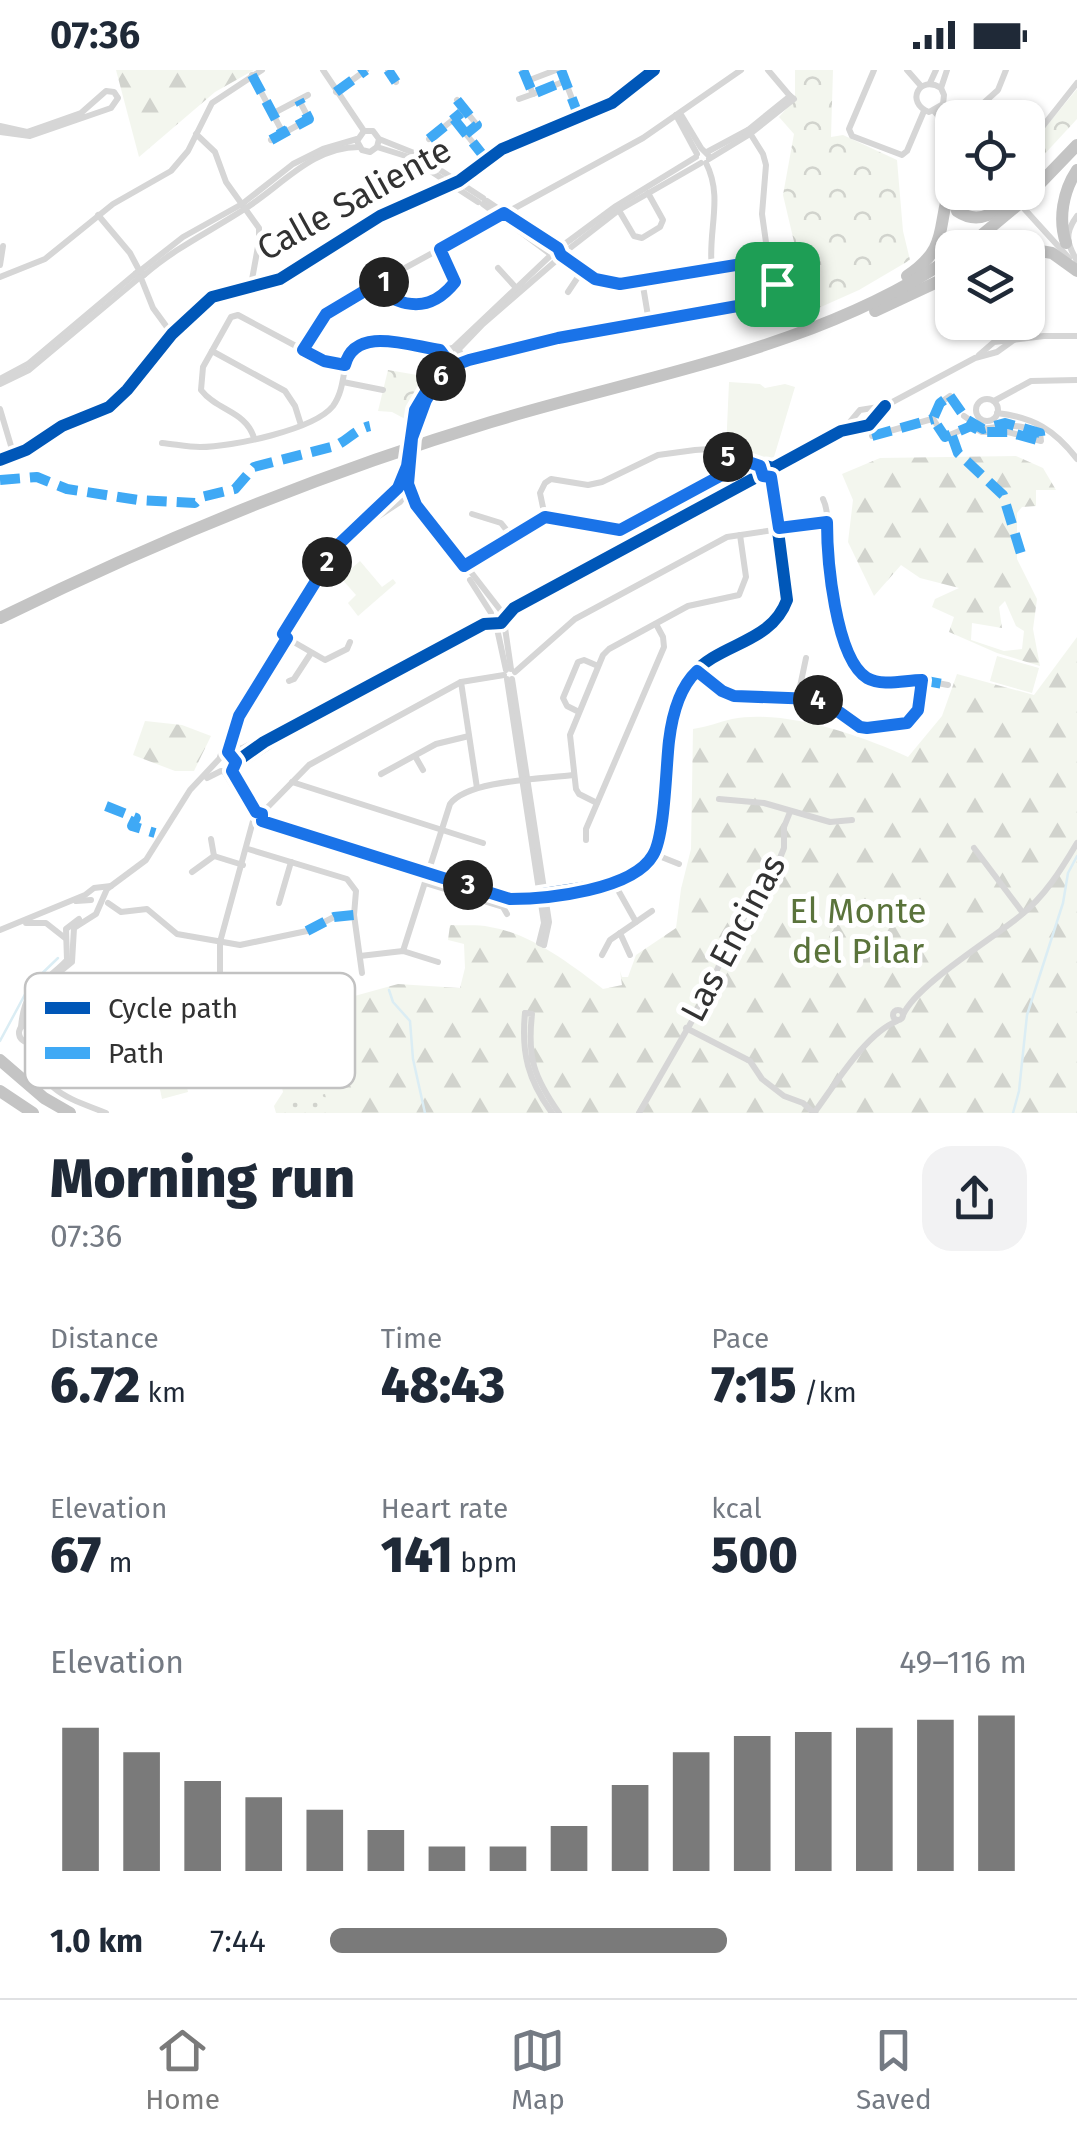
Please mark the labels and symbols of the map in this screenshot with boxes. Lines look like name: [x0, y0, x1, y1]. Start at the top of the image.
street label: Calle Saliente: [250, 128, 458, 270]
pin: [735, 242, 820, 327]
pin: 1: [359, 257, 409, 307]
pin: 6: [416, 351, 466, 401]
pin: 5: [703, 432, 753, 482]
pin: 2: [302, 537, 352, 587]
pin: 4: [793, 675, 843, 725]
street label: Las Encinas: [672, 848, 794, 1028]
pin: 3: [443, 860, 493, 910]
park label: El Monte del Pilar: [789, 890, 927, 972]
legend: [25, 973, 355, 1088]
text: Cycle path: [108, 992, 238, 1025]
text: Path: [108, 1037, 164, 1070]

